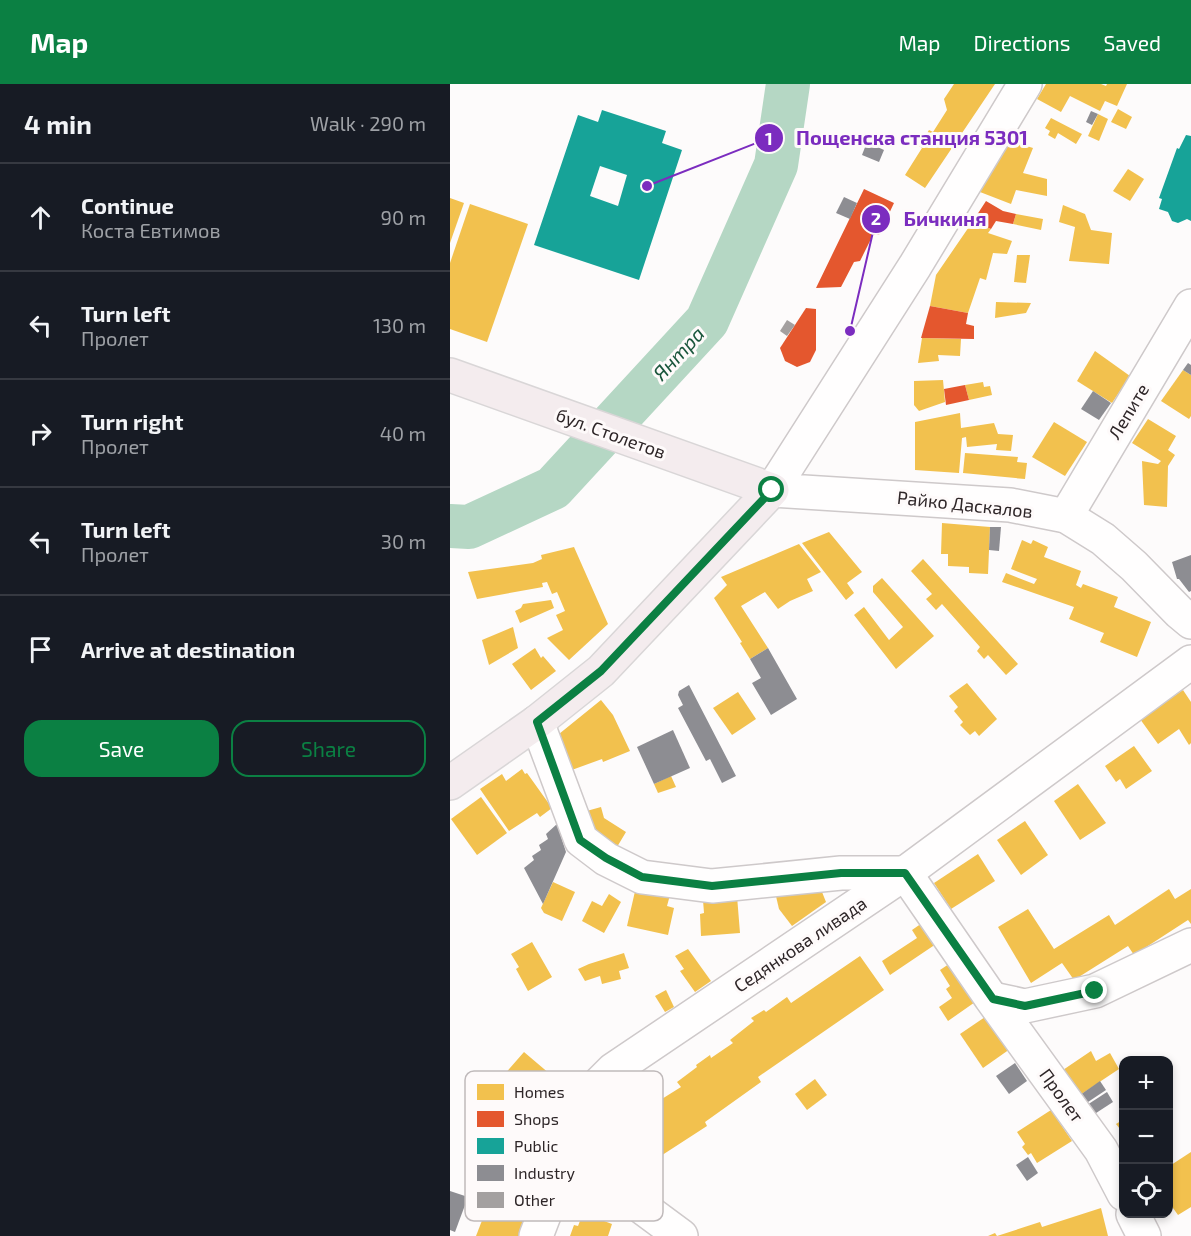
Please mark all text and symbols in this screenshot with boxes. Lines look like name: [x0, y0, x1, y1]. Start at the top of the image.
text: Map: [30, 25, 88, 59]
text: Map: [898, 30, 941, 55]
text: Directions: [974, 30, 1070, 55]
text: Saved: [1103, 30, 1161, 55]
text: 4 min: [24, 108, 92, 139]
text: Walk · 290 m: [310, 111, 426, 135]
callout: Пощенска станция 5301: [754, 119, 1040, 157]
text: Пощенска станция 5301: [796, 125, 1028, 149]
text: 1: [765, 127, 773, 149]
text: Continue: [81, 192, 174, 218]
callout: Бичкиня: [861, 200, 998, 238]
icon: ahead: [24, 201, 57, 234]
text: 90 m: [381, 205, 426, 229]
text: Бичкиня: [904, 206, 986, 230]
text: 2: [871, 207, 881, 229]
text: Коста Евтимов: [81, 218, 221, 242]
text: Turn left: [81, 300, 170, 326]
icon: left: [24, 309, 57, 342]
text: 130 m: [373, 313, 426, 337]
water label: Янтра: [647, 321, 709, 385]
text: Пролет: [81, 326, 149, 350]
street label: Лепите: [1103, 379, 1153, 443]
street label: бул. Столетов: [553, 403, 669, 463]
text: Turn right: [81, 408, 183, 434]
icon: right: [24, 417, 57, 450]
text: 40 m: [380, 421, 426, 445]
text: Пролет: [81, 434, 149, 458]
route start: [758, 476, 784, 502]
street label: Райко Даскалов: [896, 486, 1034, 522]
text: Turn left: [81, 516, 170, 542]
icon: left: [24, 525, 57, 558]
text: 30 m: [381, 529, 426, 553]
text: Пролет: [81, 542, 149, 566]
icon: arrive: [24, 633, 57, 666]
text: Arrive at destination: [81, 636, 295, 662]
button: Save: [24, 720, 219, 777]
button: Share: [231, 720, 426, 777]
street label: Седянкова ливада: [729, 891, 871, 997]
route end: [1081, 977, 1107, 1003]
map controls: [1119, 1056, 1173, 1218]
button: +: [1119, 1056, 1173, 1110]
street label: Пролет: [1035, 1064, 1089, 1126]
legend: [465, 1071, 663, 1221]
text: Homes: [514, 1082, 565, 1101]
text: Shops: [514, 1109, 559, 1128]
button: −: [1119, 1110, 1173, 1164]
text: Public: [514, 1136, 558, 1155]
text: Industry: [514, 1163, 575, 1182]
button: locate: [1119, 1164, 1173, 1218]
text: Other: [514, 1190, 556, 1209]

